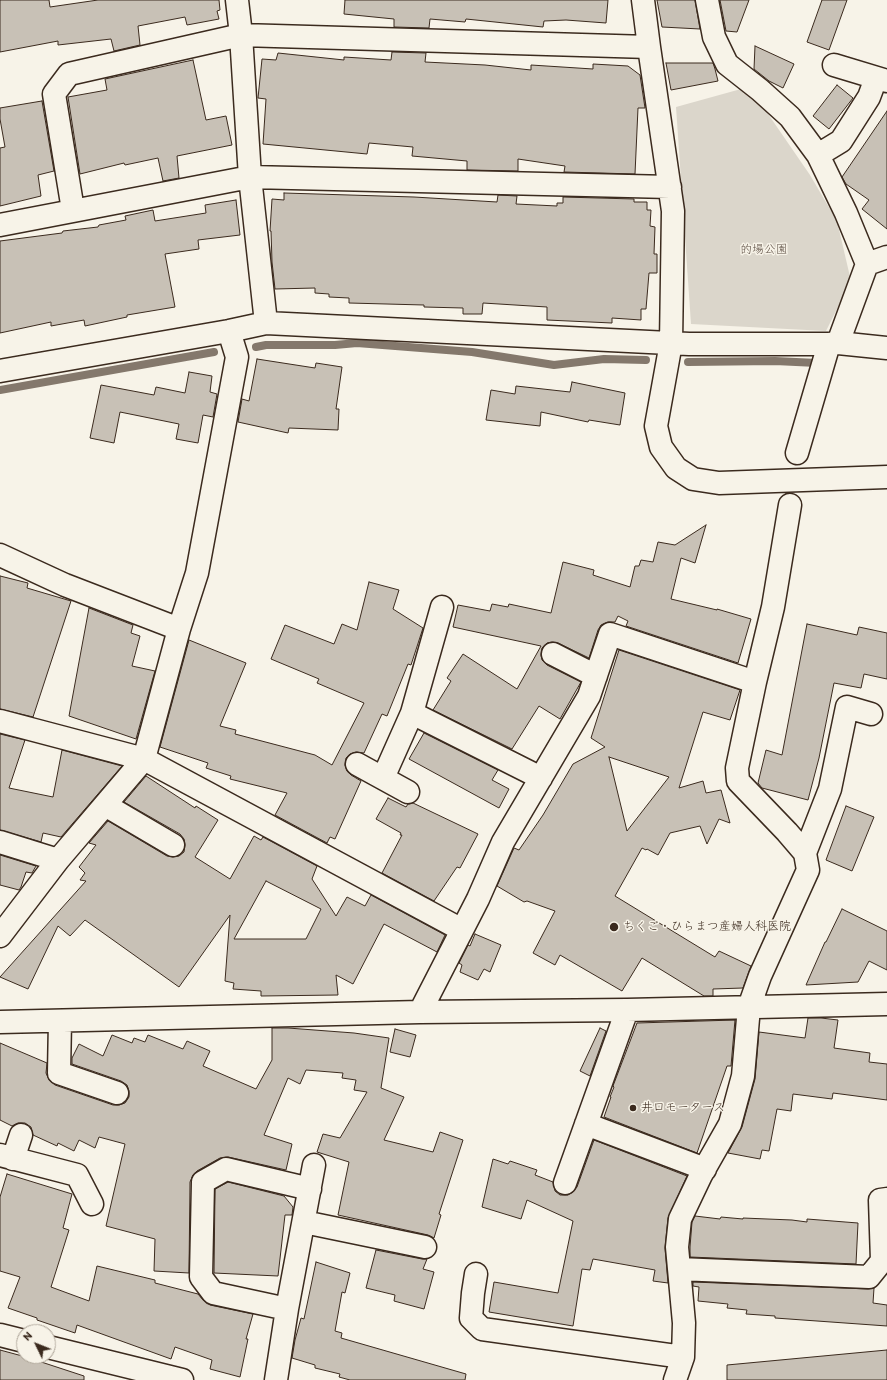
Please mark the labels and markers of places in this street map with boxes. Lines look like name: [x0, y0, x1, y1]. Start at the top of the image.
place label: ちくご・ひらまつ産婦人科医院: [623, 920, 791, 934]
marker: ちくご・ひらまつ産婦人科医院: [608, 921, 620, 933]
place label: 井口モータース: [641, 1101, 725, 1115]
marker: 井口モータース: [628, 1103, 638, 1113]

